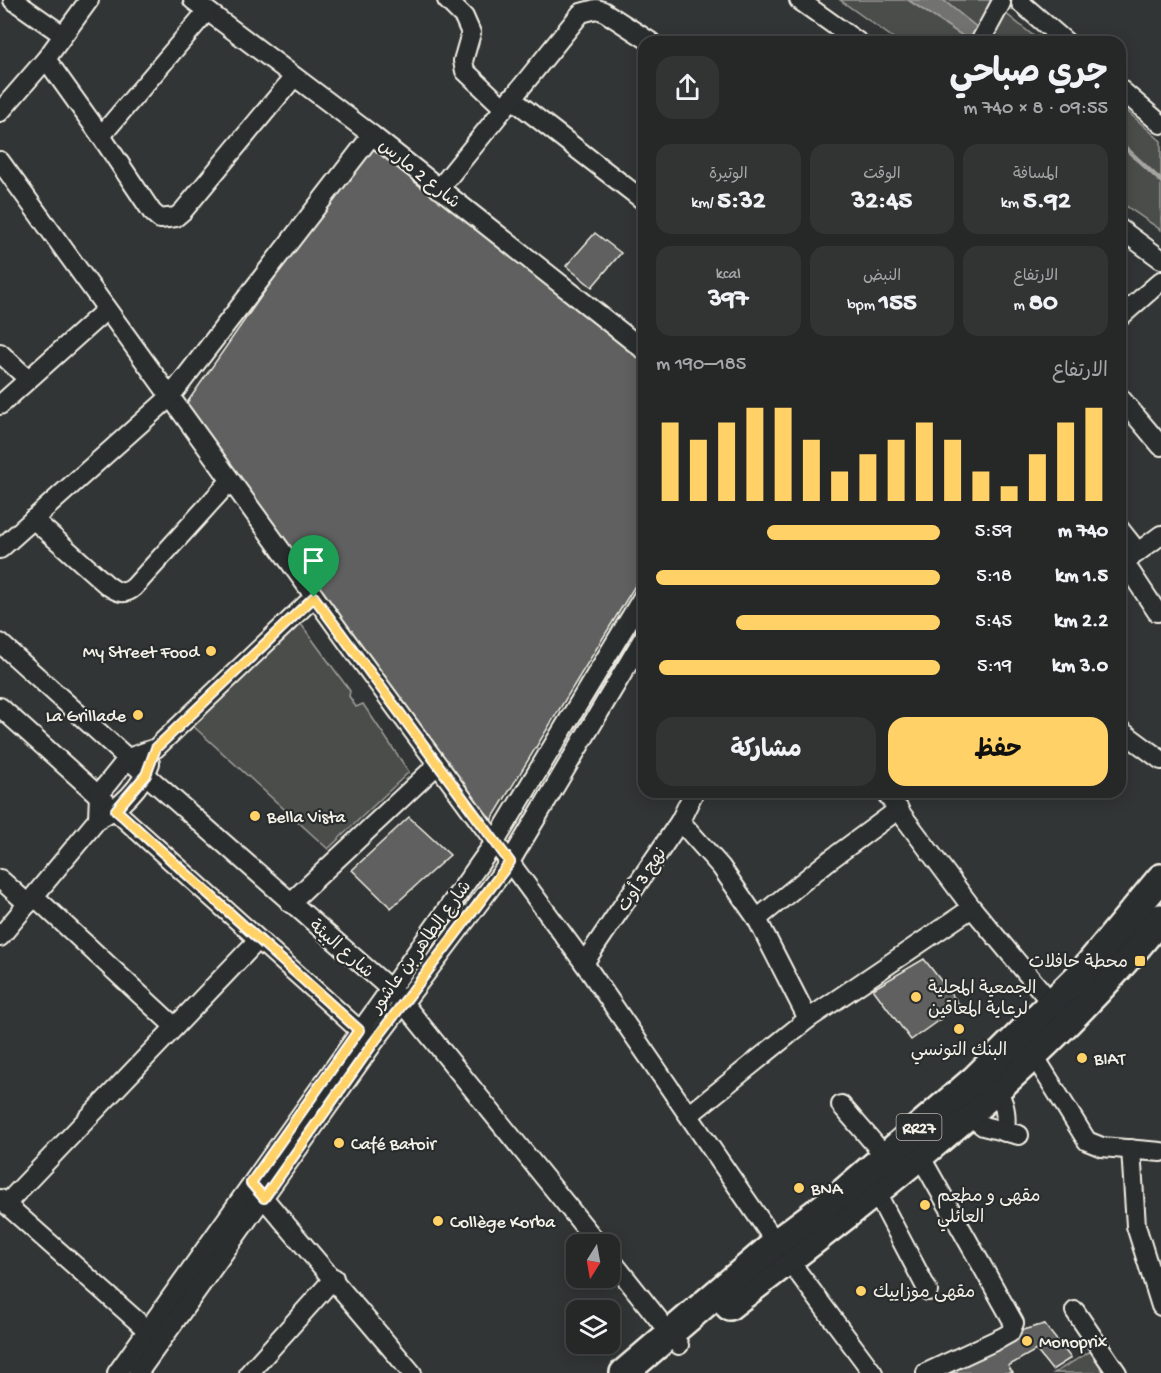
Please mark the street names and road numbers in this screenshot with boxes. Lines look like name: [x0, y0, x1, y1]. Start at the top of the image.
street label: شارع 2 مارس: [373, 136, 463, 214]
street label: نهج 3 أوت: [612, 843, 672, 917]
street label: شارع الطاهر بن عاشور: [366, 877, 477, 1019]
street label: شارع البيئة: [304, 916, 377, 984]
road number: RR27: [896, 1114, 942, 1140]

